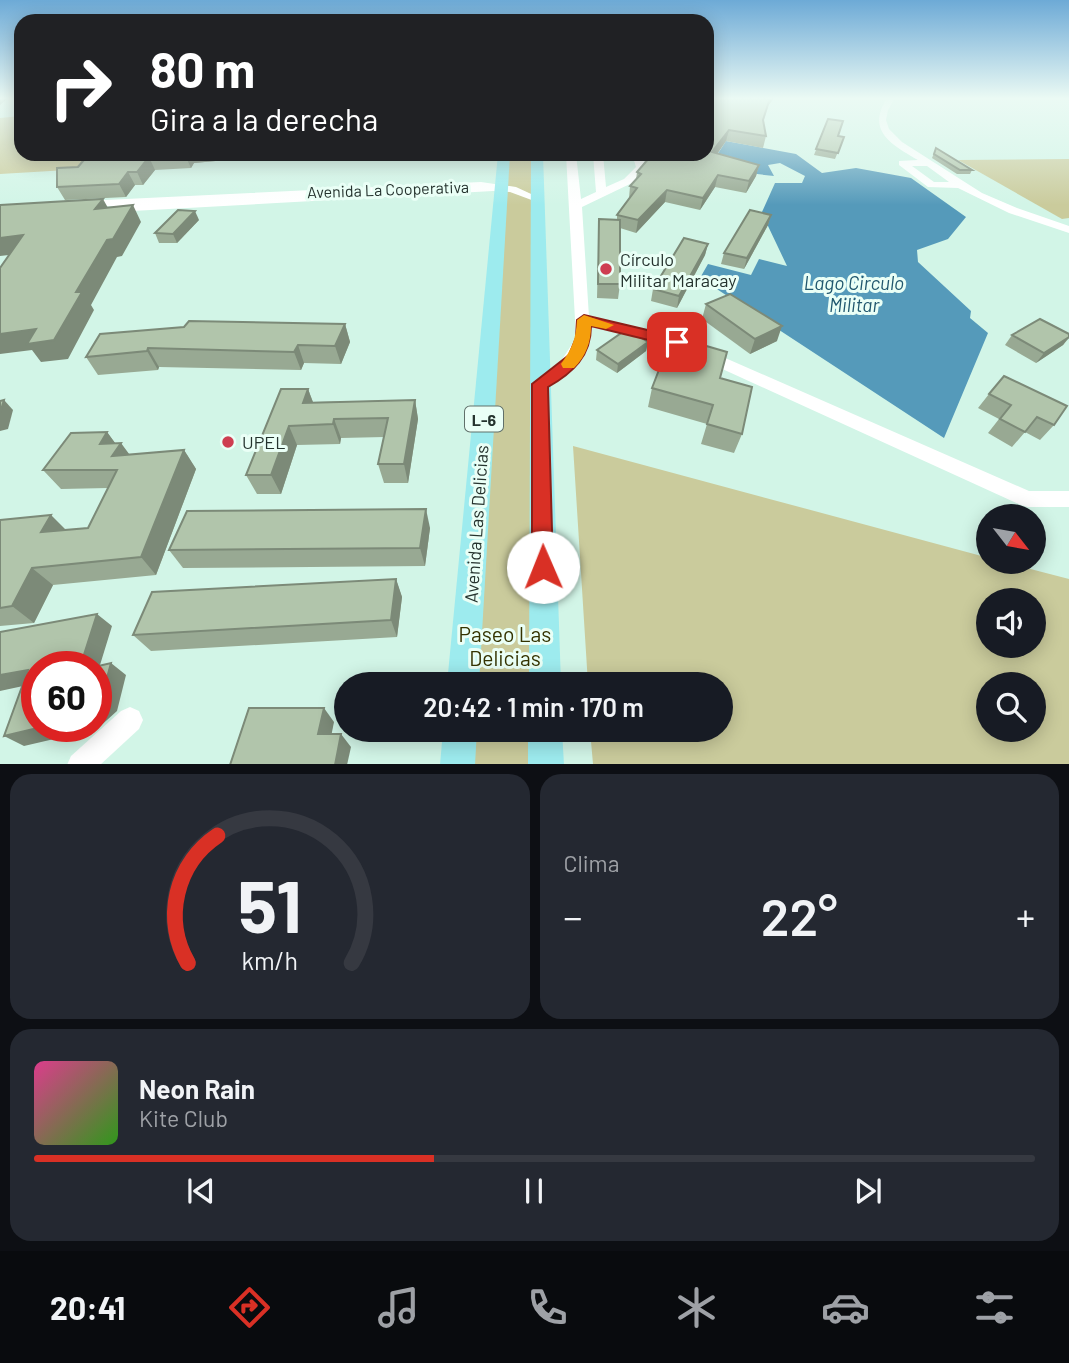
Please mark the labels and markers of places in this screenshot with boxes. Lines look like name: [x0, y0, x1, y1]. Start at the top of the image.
place label: Círculo Militar Maracay: [620, 248, 737, 291]
marker: Círculo Militar Maracay: [598, 261, 614, 277]
pin: [647, 312, 707, 372]
place label: UPEL: [242, 431, 285, 453]
marker: UPEL: [220, 434, 236, 450]

